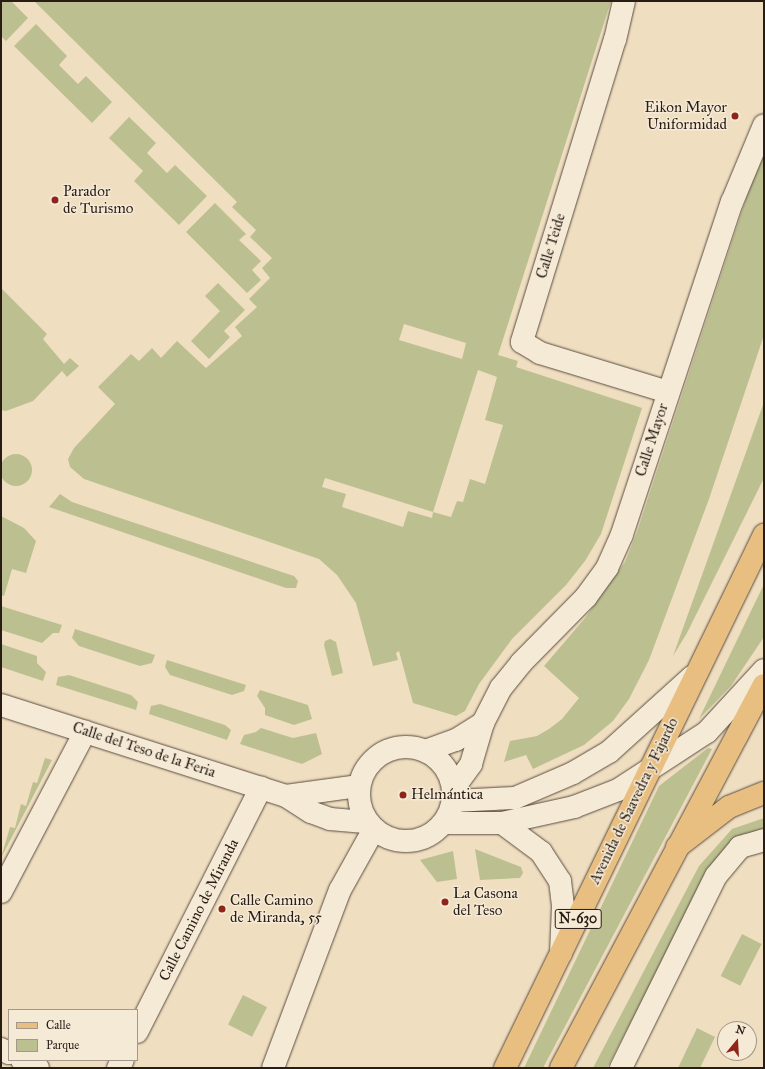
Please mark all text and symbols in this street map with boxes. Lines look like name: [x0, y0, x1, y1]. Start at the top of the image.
place label: Eikon Mayor Uniformidad: [645, 98, 727, 133]
marker: Eikon Mayor Uniformidad: [730, 111, 740, 121]
place label: Parador de Turismo: [63, 182, 133, 217]
marker: Parador de Turismo: [50, 195, 60, 205]
street label: Calle Teide: [533, 211, 569, 281]
street label: Calle Mayor: [632, 401, 672, 479]
street label: Avenida de Saavedra y Fajardo: [586, 715, 682, 887]
street label: Calle del Teso de la Feria: [70, 718, 218, 782]
place label: Helmántica: [411, 786, 483, 804]
marker: Helmántica: [398, 790, 408, 800]
street label: Calle Camino de Miranda: [155, 836, 243, 984]
place label: La Casona del Teso: [453, 884, 518, 919]
place label: Calle Camino de Miranda, 55: [230, 891, 322, 926]
marker: La Casona del Teso: [440, 897, 450, 907]
marker: Calle Camino de Miranda, 55: [217, 904, 227, 914]
road number: N-630: [554, 907, 602, 931]
legend: [8, 1009, 138, 1061]
text: Calle: [46, 1018, 71, 1032]
north arrow: [717, 1021, 757, 1061]
text: N: [734, 1022, 747, 1038]
text: Parque: [46, 1038, 79, 1052]

